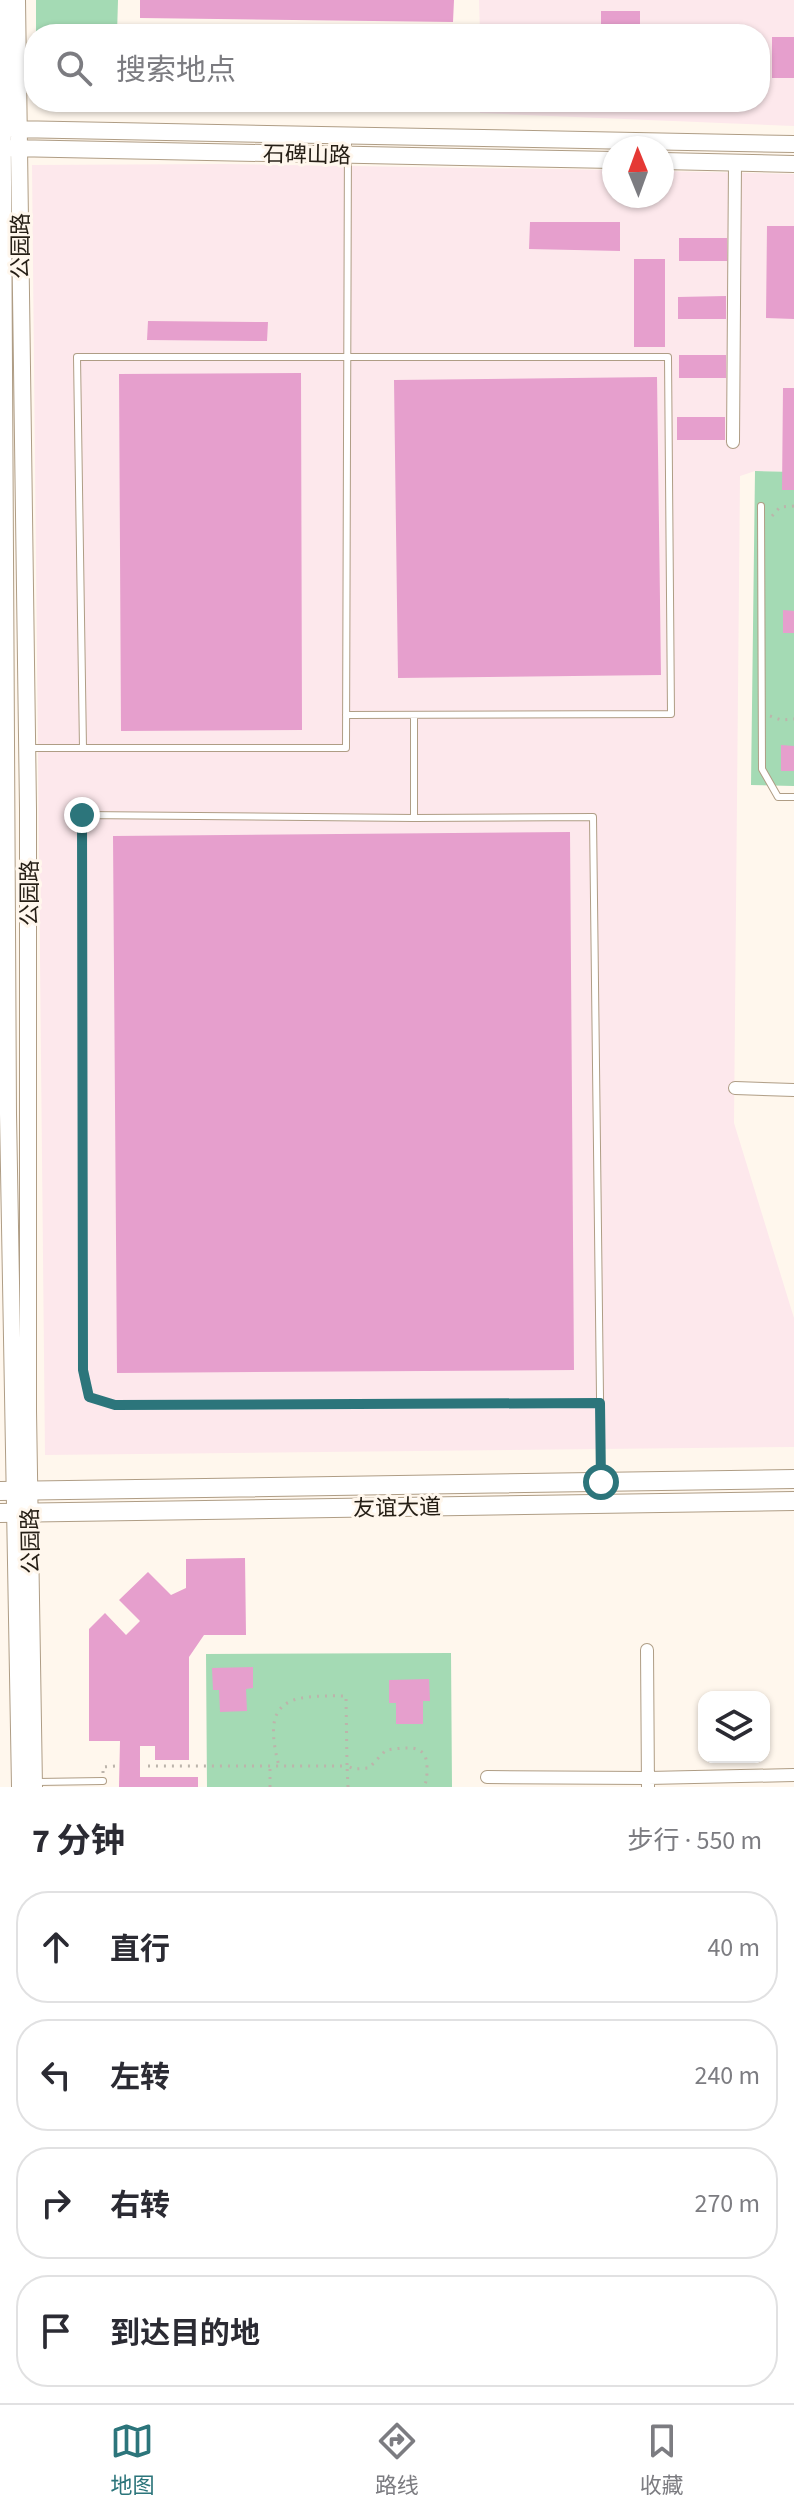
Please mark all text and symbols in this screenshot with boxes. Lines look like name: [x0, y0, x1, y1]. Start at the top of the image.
search box: [24, 24, 770, 112]
icon: search: [52, 46, 96, 90]
text: 搜索地点: [116, 49, 236, 92]
north arrow: [602, 136, 674, 208]
street label: 石碑山路: [263, 138, 351, 172]
street label: 公园路: [5, 213, 37, 279]
route end: [64, 797, 100, 833]
street label: 公园路: [14, 860, 46, 926]
route start: [583, 1464, 619, 1500]
street label: 友谊大道: [353, 1491, 441, 1525]
street label: 公园路: [14, 1508, 48, 1574]
map controls: [698, 1691, 770, 1763]
button: layers: [698, 1691, 770, 1763]
text: 7 分钟: [32, 1817, 125, 1866]
text: 步行 · 550 m: [628, 1822, 762, 1859]
icon: ahead: [34, 1925, 78, 1969]
text: 直行: [110, 1928, 170, 1971]
text: 40 m: [707, 1929, 760, 1966]
icon: left: [34, 2053, 78, 2097]
text: 左转: [110, 2056, 170, 2099]
text: 240 m: [694, 2057, 760, 2094]
icon: right: [34, 2181, 78, 2225]
text: 右转: [110, 2184, 170, 2227]
text: 270 m: [694, 2185, 760, 2222]
icon: arrive: [34, 2309, 78, 2353]
text: 到达目的地: [110, 2312, 260, 2355]
tab: 地图: [110, 2419, 154, 2502]
tab: 路线: [375, 2419, 419, 2502]
tab: 收藏: [640, 2419, 684, 2502]

